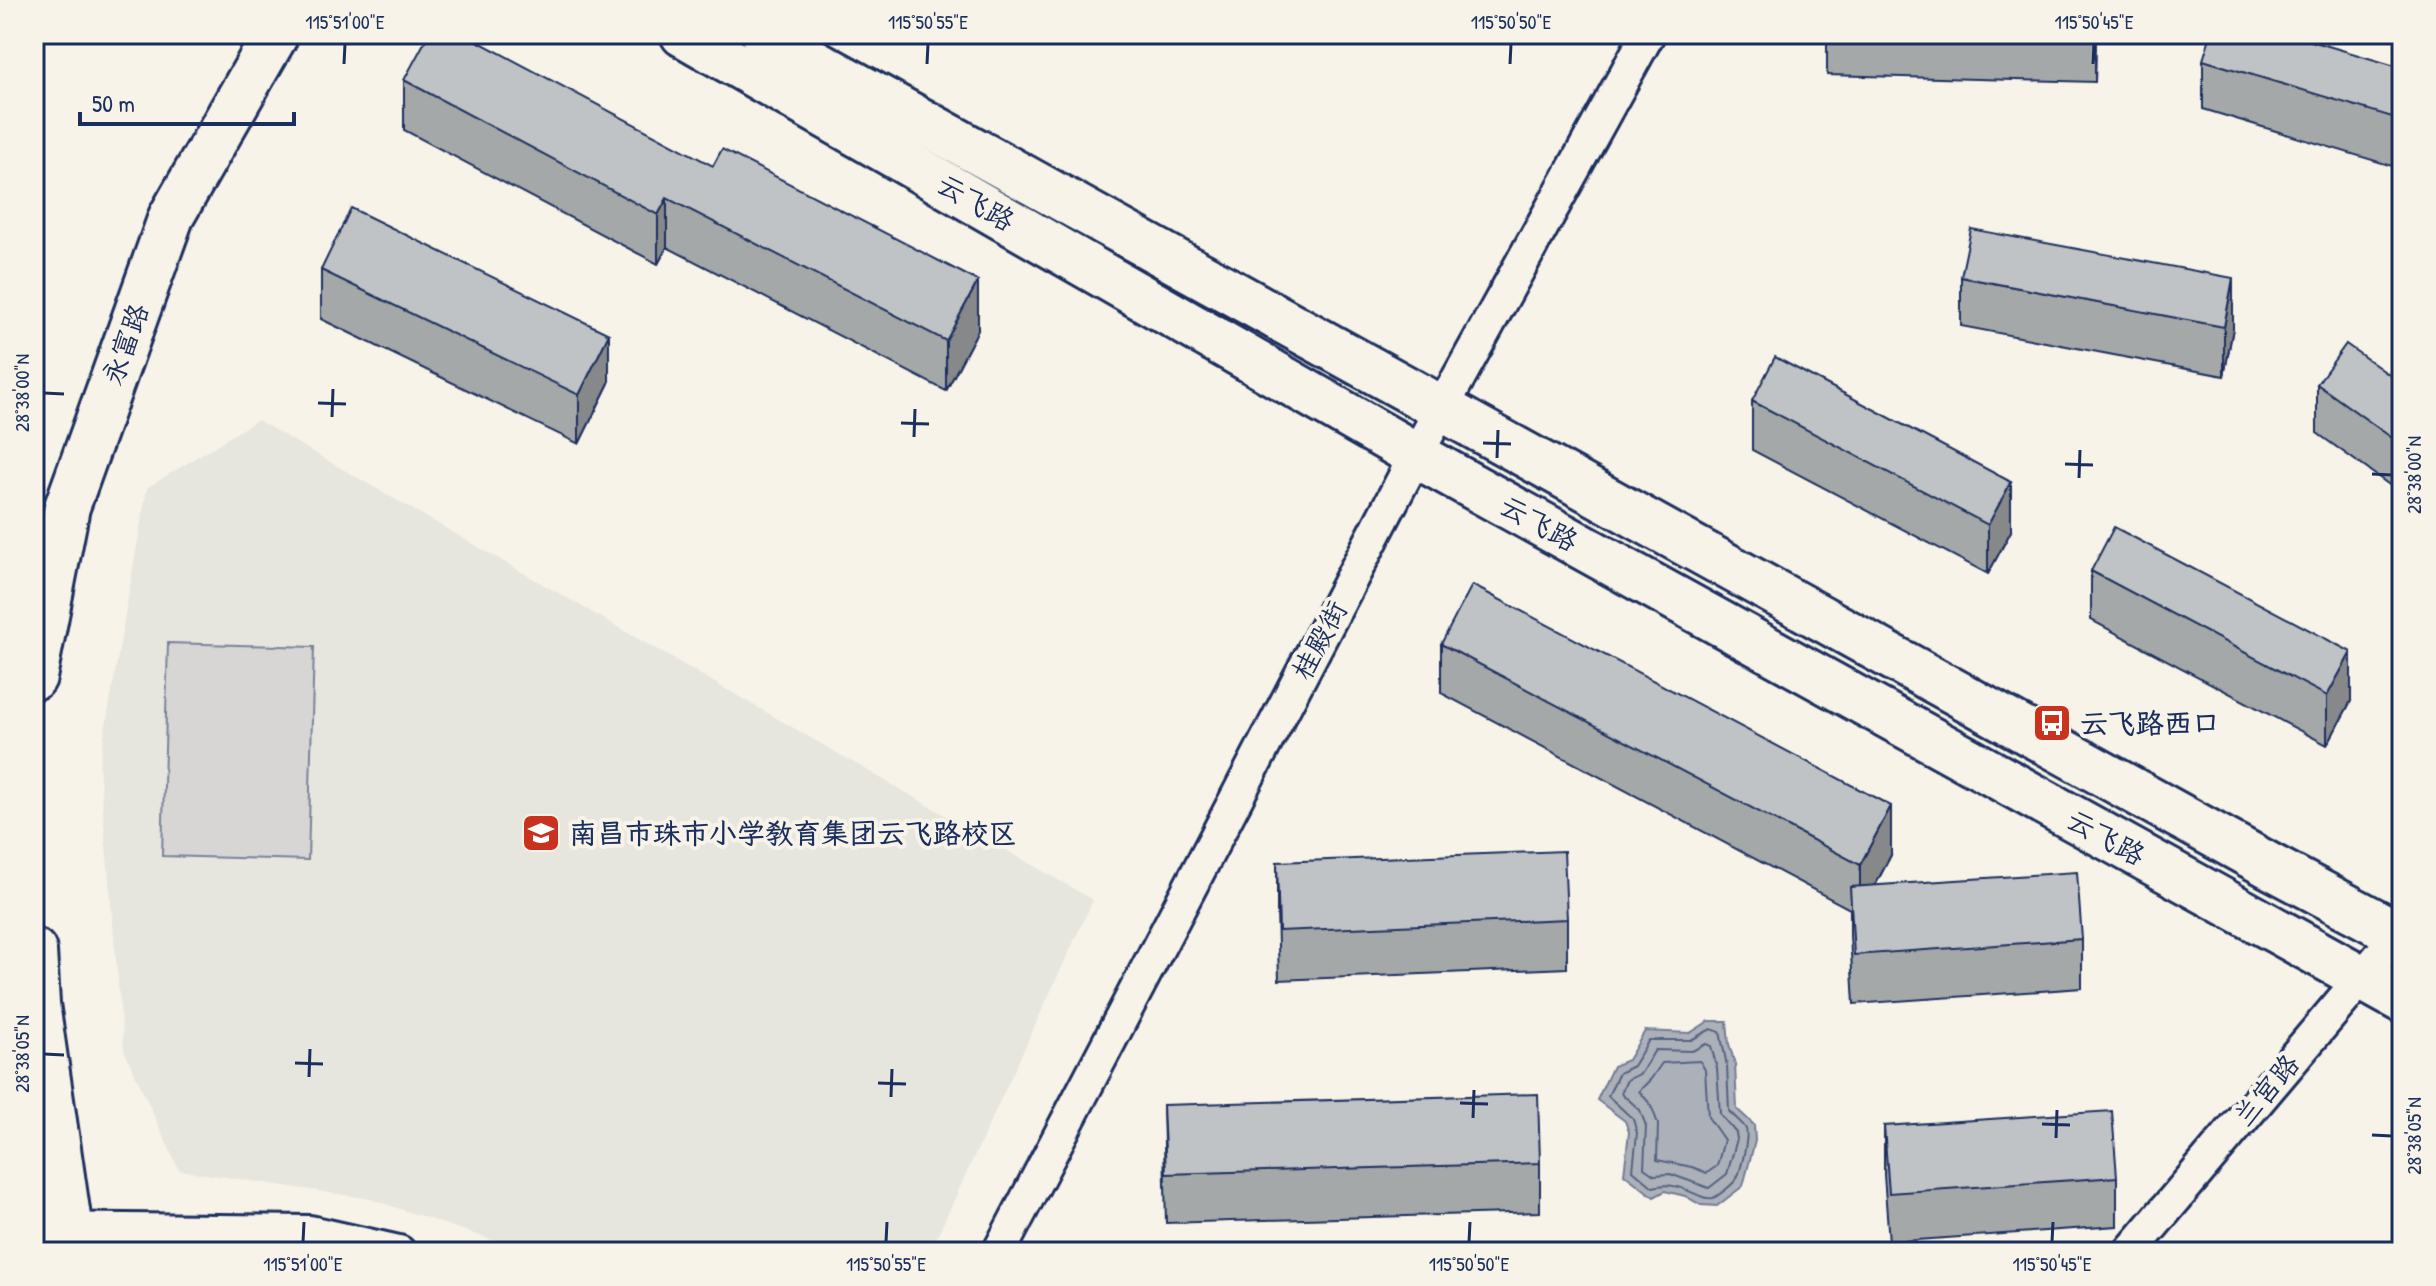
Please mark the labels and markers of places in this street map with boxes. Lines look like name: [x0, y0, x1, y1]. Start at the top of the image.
bus stop icon: 云飞路西口: [2031, 702, 2073, 744]
place label: 云飞路西口: [2080, 704, 2220, 742]
school or university icon: 南昌市珠市小学教育集团云飞路校区: [520, 812, 562, 854]
place label: 南昌市珠市小学教育集团云飞路校区: [569, 814, 1017, 852]

